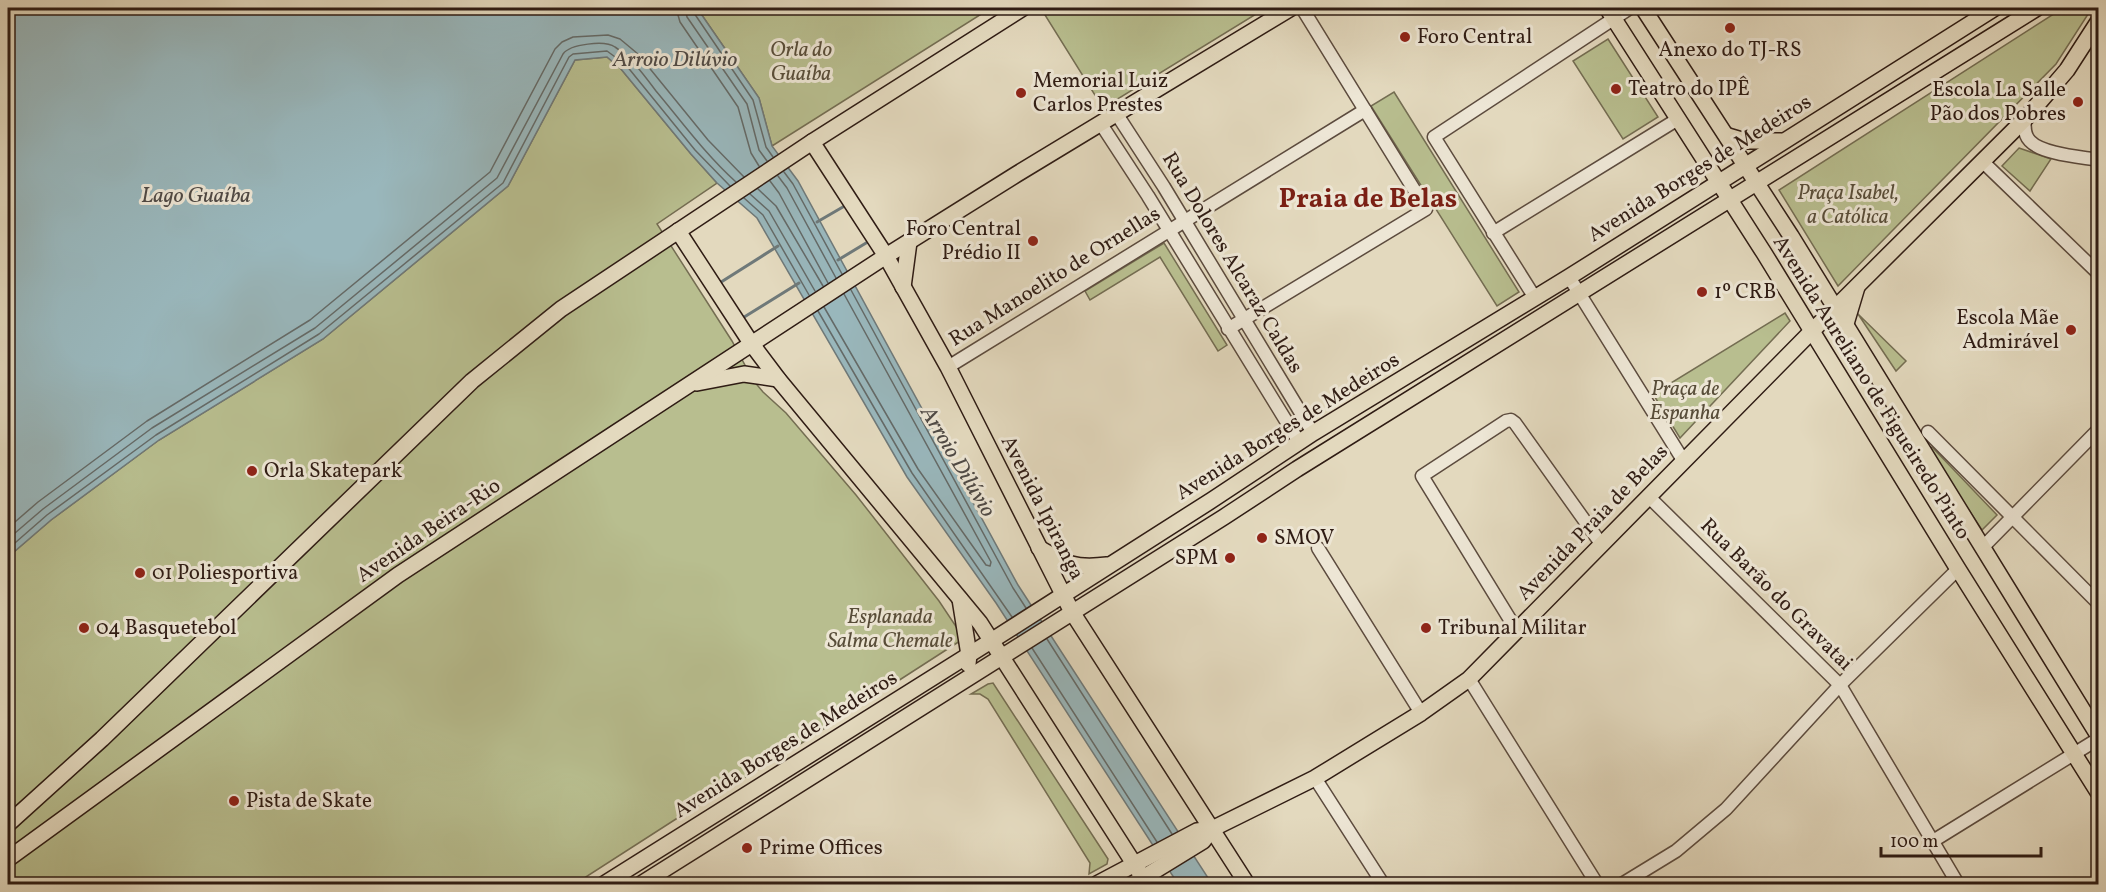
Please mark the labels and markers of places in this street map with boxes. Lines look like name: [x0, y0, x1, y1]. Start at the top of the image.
marker: Anexo do TJ-RS: [1723, 21, 1737, 35]
place label: Foro Central: [1417, 23, 1532, 52]
marker: Foro Central: [1398, 30, 1412, 44]
place label: Anexo do TJ-RS: [1658, 36, 1802, 65]
place label: Memorial Luiz Carlos Prestes: [1033, 67, 1168, 120]
place label: Teatro do IPÊ: [1628, 75, 1750, 104]
place label: Escola La Salle Pão dos Pobres: [1930, 76, 2066, 129]
marker: Teatro do IPÊ: [1609, 82, 1623, 96]
marker: Memorial Luiz Carlos Prestes: [1014, 86, 1028, 100]
marker: Escola La Salle Pão dos Pobres: [2071, 95, 2085, 109]
place label: Foro Central Prédio II: [906, 215, 1021, 268]
marker: Foro Central Prédio II: [1026, 234, 1040, 248]
place label: 1º CRB: [1714, 278, 1776, 307]
marker: 1º CRB: [1695, 285, 1709, 299]
place label: Escola Mãe Admirável: [1956, 304, 2059, 357]
marker: Escola Mãe Admirável: [2064, 323, 2078, 337]
place label: Orla Skatepark: [264, 457, 403, 486]
marker: Orla Skatepark: [245, 464, 259, 478]
place label: SMOV: [1274, 524, 1335, 553]
marker: SMOV: [1255, 531, 1269, 545]
place label: SPM: [1175, 544, 1218, 573]
marker: SPM: [1223, 551, 1237, 565]
place label: 01 Poliesportiva: [152, 559, 299, 588]
marker: 01 Poliesportiva: [133, 566, 147, 580]
place label: 04 Basquetebol: [96, 614, 236, 643]
place label: Tribunal Militar: [1438, 614, 1587, 643]
marker: 04 Basquetebol: [77, 621, 91, 635]
marker: Tribunal Militar: [1419, 621, 1433, 635]
place label: Pista de Skate: [246, 787, 372, 816]
marker: Pista de Skate: [227, 794, 241, 808]
place label: Prime Offices: [759, 834, 883, 863]
marker: Prime Offices: [740, 841, 754, 855]

